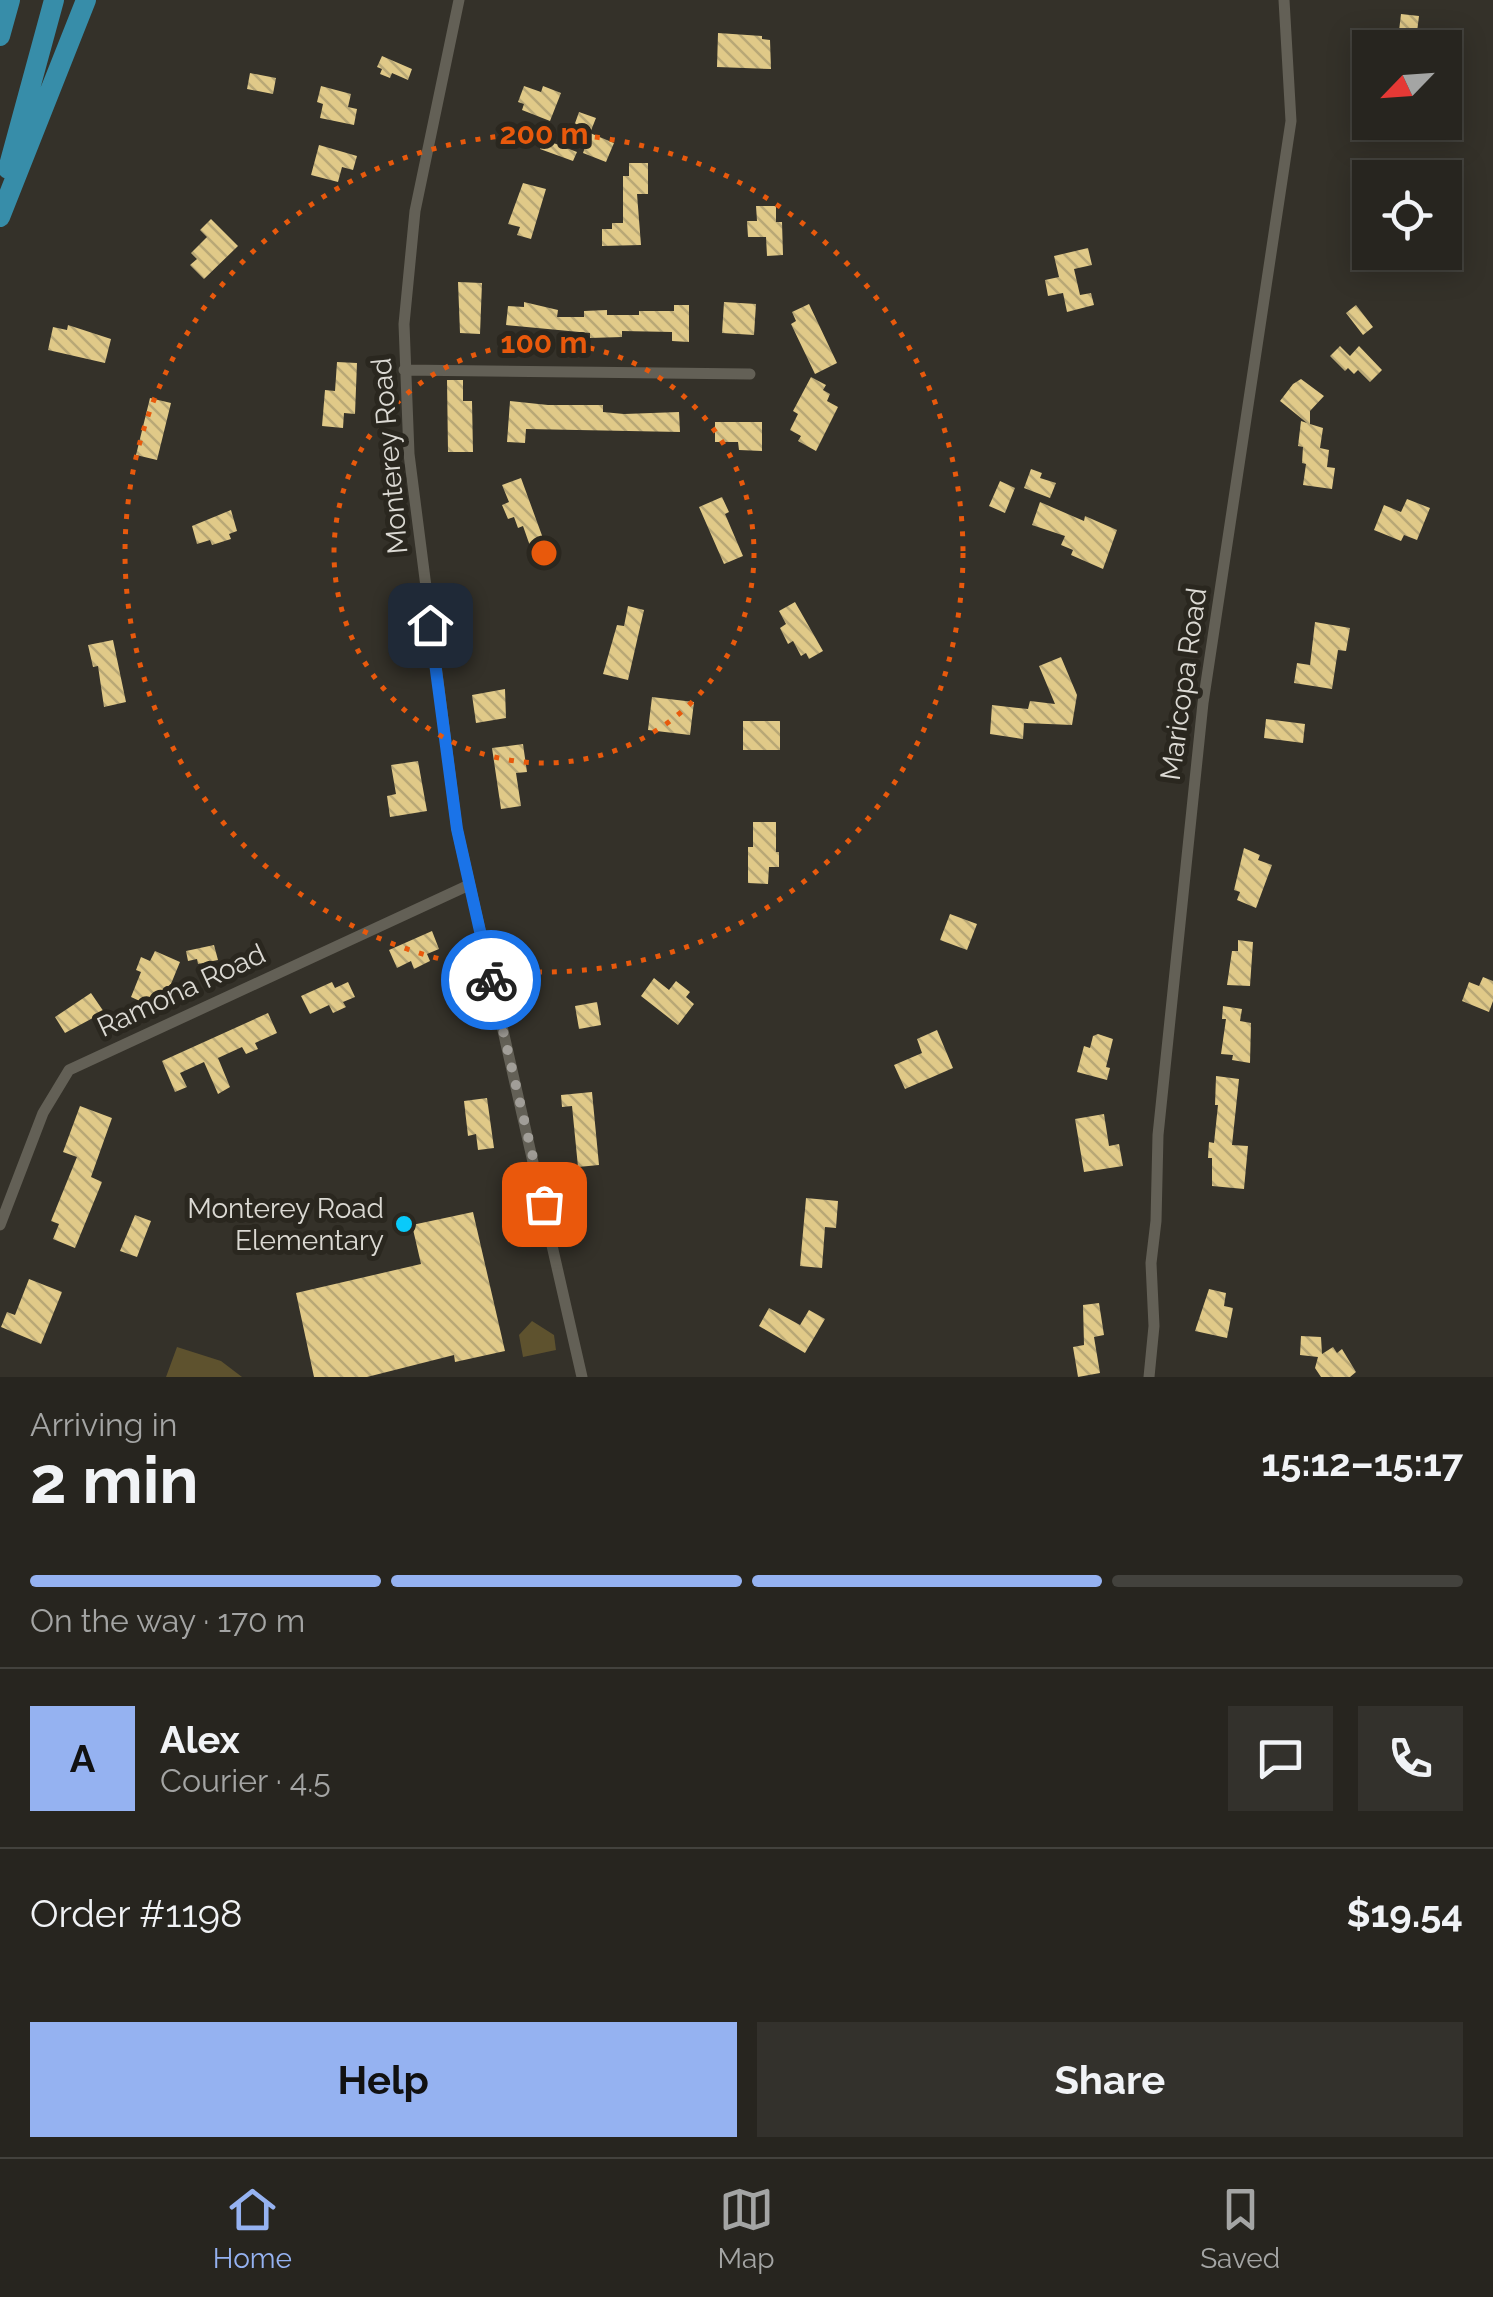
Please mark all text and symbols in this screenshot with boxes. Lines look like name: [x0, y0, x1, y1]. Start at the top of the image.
north arrow: [1352, 30, 1462, 140]
map controls: [1352, 30, 1462, 270]
text: 200 m: [500, 116, 588, 151]
button: locate: [1352, 160, 1462, 270]
text: 100 m: [501, 325, 587, 360]
street label: Monterey Road: [364, 356, 415, 555]
centre of rings: [526, 535, 562, 571]
pin: [388, 583, 473, 668]
street label: Maricopa Road: [1154, 586, 1213, 783]
icon: home: [403, 598, 458, 653]
courier: [441, 930, 541, 1030]
street label: Ramona Road: [92, 937, 270, 1044]
icon: bike: [464, 953, 519, 1008]
pin: [502, 1162, 587, 1247]
icon: bag: [517, 1177, 572, 1232]
place label: Monterey Road Elementary: [187, 1192, 384, 1257]
marker: Monterey Road Elementary: [393, 1213, 415, 1235]
text: Arriving in: [30, 1406, 177, 1443]
text: 15:12–15:17: [1261, 1440, 1463, 1485]
text: 2 min: [30, 1442, 199, 1518]
text: On the way · 170 m: [30, 1602, 305, 1639]
button: chat: [1228, 1706, 1333, 1811]
button: phone: [1358, 1706, 1463, 1811]
text: Alex: [160, 1717, 240, 1762]
text: A: [70, 1736, 95, 1781]
text: Courier · 4.5: [160, 1762, 331, 1799]
text: Order #1198: [30, 1891, 242, 1936]
text: $19.54: [1346, 1891, 1463, 1936]
button: Help: [30, 2022, 737, 2137]
button: Share: [757, 2022, 1463, 2137]
tab: Home: [213, 2182, 292, 2275]
tab: Map: [718, 2182, 775, 2275]
tab: Saved: [1200, 2182, 1280, 2275]

